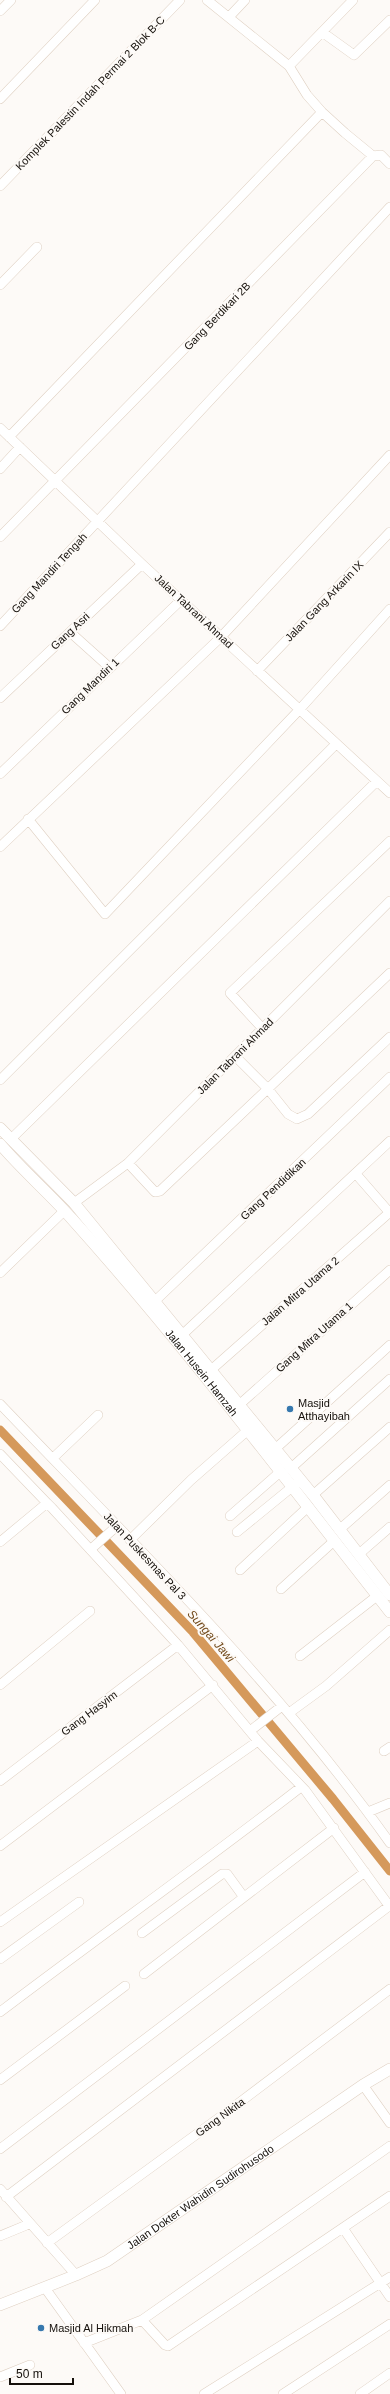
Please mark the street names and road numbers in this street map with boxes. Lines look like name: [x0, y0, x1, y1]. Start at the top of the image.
street label: Komplek Palestin Indah Permai 2 Blok B-C: [13, 14, 167, 172]
street label: Gang Berdikari 2B: [181, 280, 253, 352]
street label: Gang Mandiri Tengah: [9, 531, 89, 615]
street label: Jalan Gang Arkarin IX: [283, 558, 366, 644]
street label: Jalan Tabrani Ahmad: [152, 572, 236, 650]
street label: Gang Asri: [48, 610, 92, 652]
street label: Gang Mandiri 1: [59, 656, 121, 716]
street label: Jalan Tabrani Ahmad: [195, 1016, 275, 1096]
street label: Gang Pendidikan: [238, 1156, 308, 1222]
street label: Jalan Mitra Utama 2: [259, 1254, 341, 1328]
street label: Gang Mitra Utama 1: [273, 1299, 355, 1375]
street label: Jalan Husein Hamzah: [163, 1327, 240, 1418]
street label: Jalan Puskesmas Pal 3: [102, 1510, 188, 1602]
street label: Gang Hasyim: [59, 1688, 119, 1738]
street label: Gang Nikita: [193, 2095, 247, 2139]
street label: Jalan Dokter Wahidin Sudirohusodo: [125, 2142, 276, 2251]

